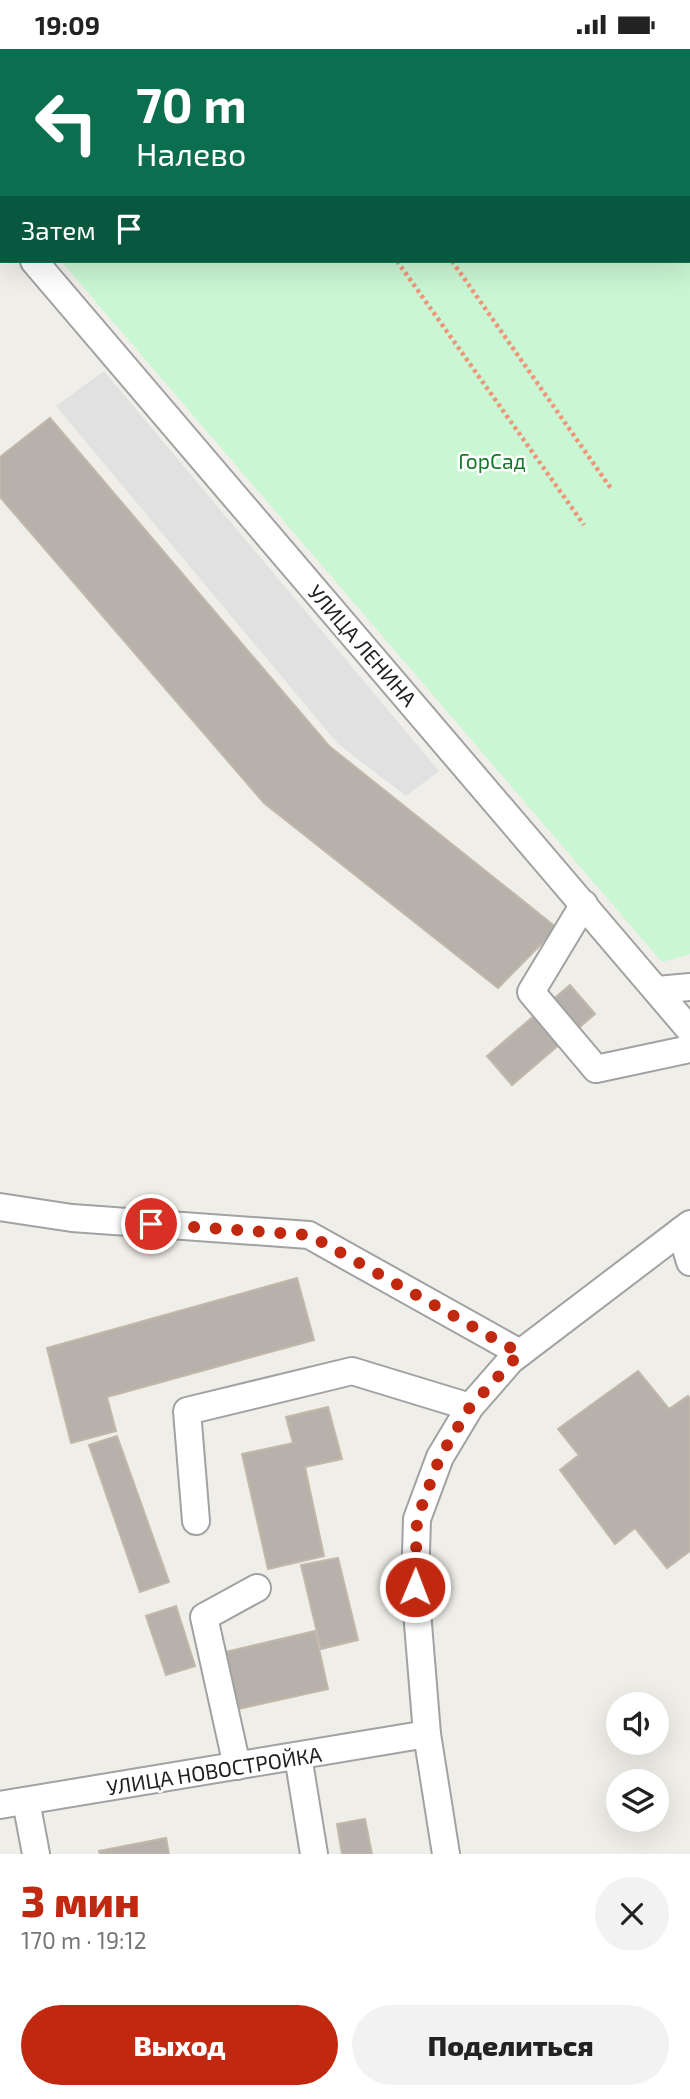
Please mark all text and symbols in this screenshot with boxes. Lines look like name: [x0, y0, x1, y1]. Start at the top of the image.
text: 19:09: [35, 9, 100, 40]
text: 70 m: [136, 74, 247, 133]
icon: left: [21, 77, 112, 168]
text: Налево: [136, 134, 246, 172]
icon: arrive: [110, 210, 148, 248]
text: Затем: [21, 214, 96, 245]
park label: ГорСад: [458, 448, 526, 473]
street label: УЛИЦА ЛЕНИНА: [304, 579, 422, 711]
pin: [121, 1194, 181, 1254]
icon: arrive: [132, 1205, 170, 1243]
position arrow: [378, 1550, 452, 1624]
map controls: [606, 1692, 669, 1832]
button: sound: [606, 1692, 669, 1755]
street label: УЛИЦА НОВОСТРОЙКА: [105, 1741, 323, 1799]
button: layers: [606, 1769, 669, 1832]
text: 3 мин: [21, 1875, 140, 1925]
button: close: [595, 1877, 669, 1951]
text: 170 m · 19:12: [21, 1926, 147, 1954]
button: Выход: [21, 2005, 338, 2085]
button: Поделиться: [352, 2005, 669, 2085]

